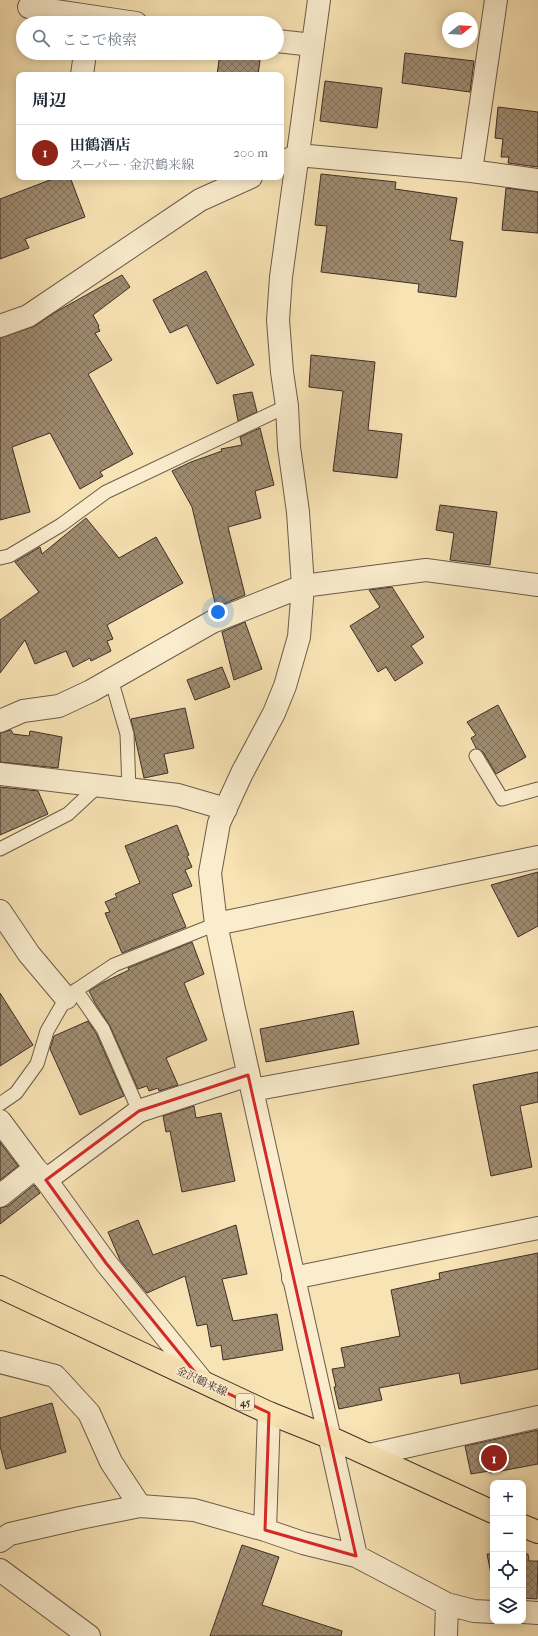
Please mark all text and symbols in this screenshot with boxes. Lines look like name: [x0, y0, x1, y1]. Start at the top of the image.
north arrow: [442, 12, 478, 48]
search box: [16, 16, 284, 60]
icon: search: [30, 27, 52, 49]
text: ここで検索: [62, 31, 137, 49]
text: 周辺: [32, 90, 66, 110]
text: 田鶴酒店: [70, 136, 130, 154]
text: 1: [43, 145, 47, 160]
text: 200 m: [233, 145, 268, 160]
text: スーパー · 金沢鶴来線: [70, 157, 194, 172]
your location: [208, 602, 228, 622]
street label: 金沢鶴来線: [174, 1364, 229, 1399]
road number: 45: [236, 1394, 254, 1410]
pin: 1: [481, 1443, 507, 1473]
map controls: [490, 1480, 526, 1624]
button: +: [490, 1480, 526, 1516]
button: −: [490, 1516, 526, 1552]
button: locate: [490, 1552, 526, 1588]
button: layers: [490, 1588, 526, 1624]

